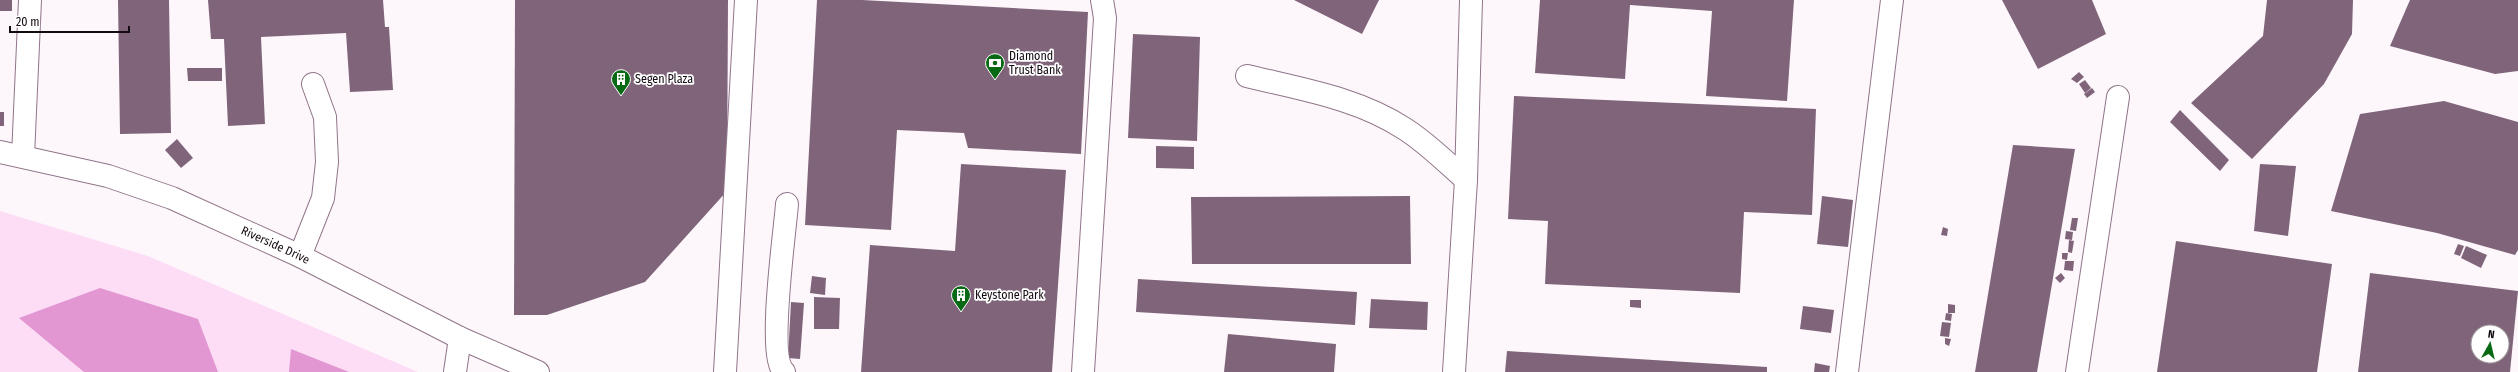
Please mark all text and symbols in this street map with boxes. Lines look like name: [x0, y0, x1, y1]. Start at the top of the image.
scale bar: [10, 8, 129, 34]
text: 20 m: [16, 15, 40, 29]
place label: Diamond Trust Bank: [1009, 49, 1061, 77]
bank icon: Diamond Trust Bank: [984, 52, 1006, 80]
building icon: Segen Plaza: [610, 68, 632, 96]
place label: Segen Plaza: [635, 72, 693, 86]
street label: Riverside Drive: [239, 223, 312, 267]
building icon: Keystone Park: [950, 284, 972, 312]
place label: Keystone Park: [975, 288, 1044, 302]
north arrow: [2470, 324, 2510, 364]
text: N: [2487, 328, 2495, 341]

